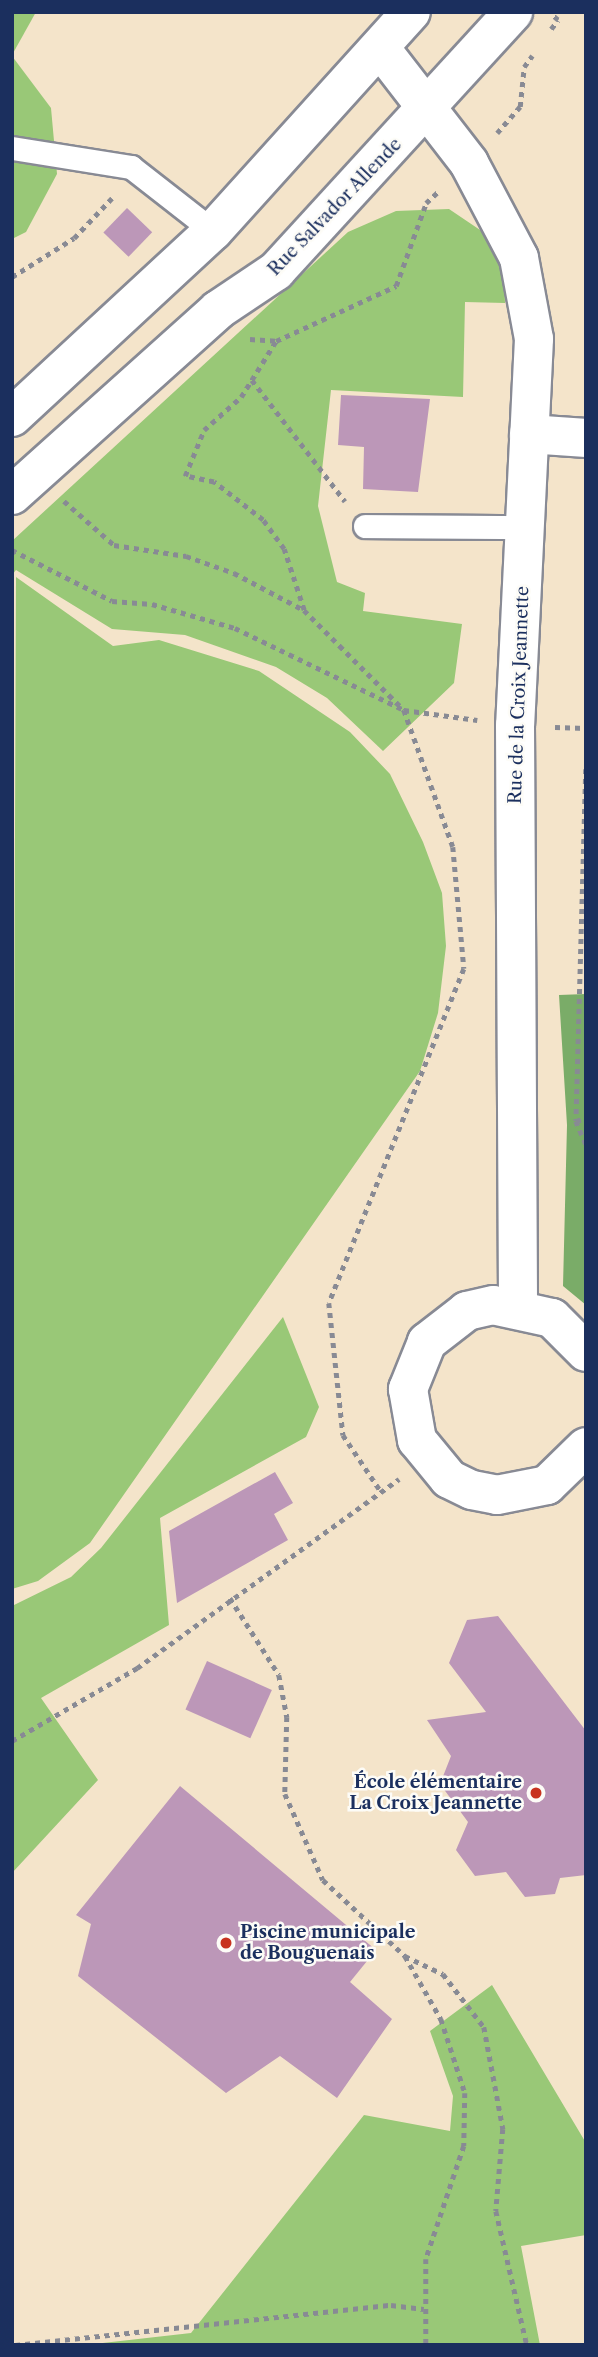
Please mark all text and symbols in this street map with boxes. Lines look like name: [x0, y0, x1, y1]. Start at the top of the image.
street label: Rue Salvador Allende: [263, 133, 407, 281]
street label: Rue de la Croix Jeannette: [504, 585, 534, 805]
place label: École élémentaire La Croix Jeannette: [349, 1772, 522, 1814]
marker: École élémentaire La Croix Jeannette: [528, 1785, 544, 1801]
place label: Piscine municipale de Bouguenais: [240, 1922, 416, 1965]
marker: Piscine municipale de Bouguenais: [218, 1935, 234, 1951]

